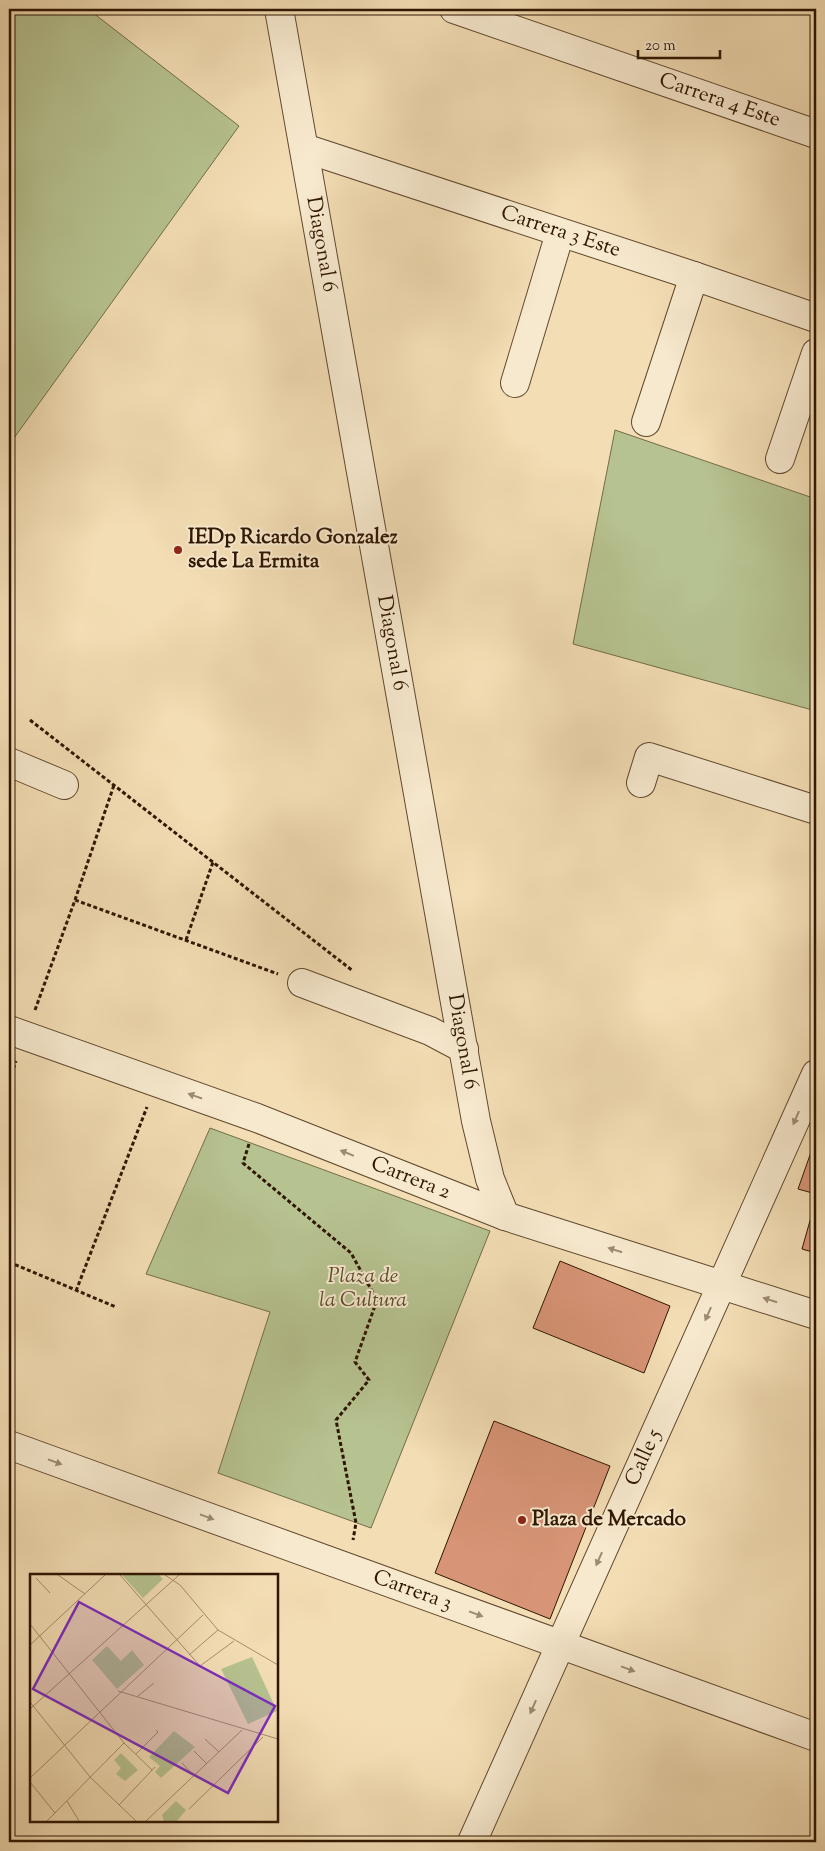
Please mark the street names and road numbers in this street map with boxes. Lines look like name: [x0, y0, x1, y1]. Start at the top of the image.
street label: Carrera 4 Este: [655, 66, 784, 136]
street label: Diagonal 6: [298, 194, 344, 294]
street label: Carrera 3 Este: [497, 199, 624, 266]
street label: Diagonal 6: [368, 593, 415, 693]
street label: Diagonal 6: [439, 992, 485, 1092]
street label: Carrera 2: [366, 1149, 455, 1208]
street label: Calle 5: [618, 1425, 670, 1491]
street label: Carrera 3: [369, 1563, 456, 1619]

